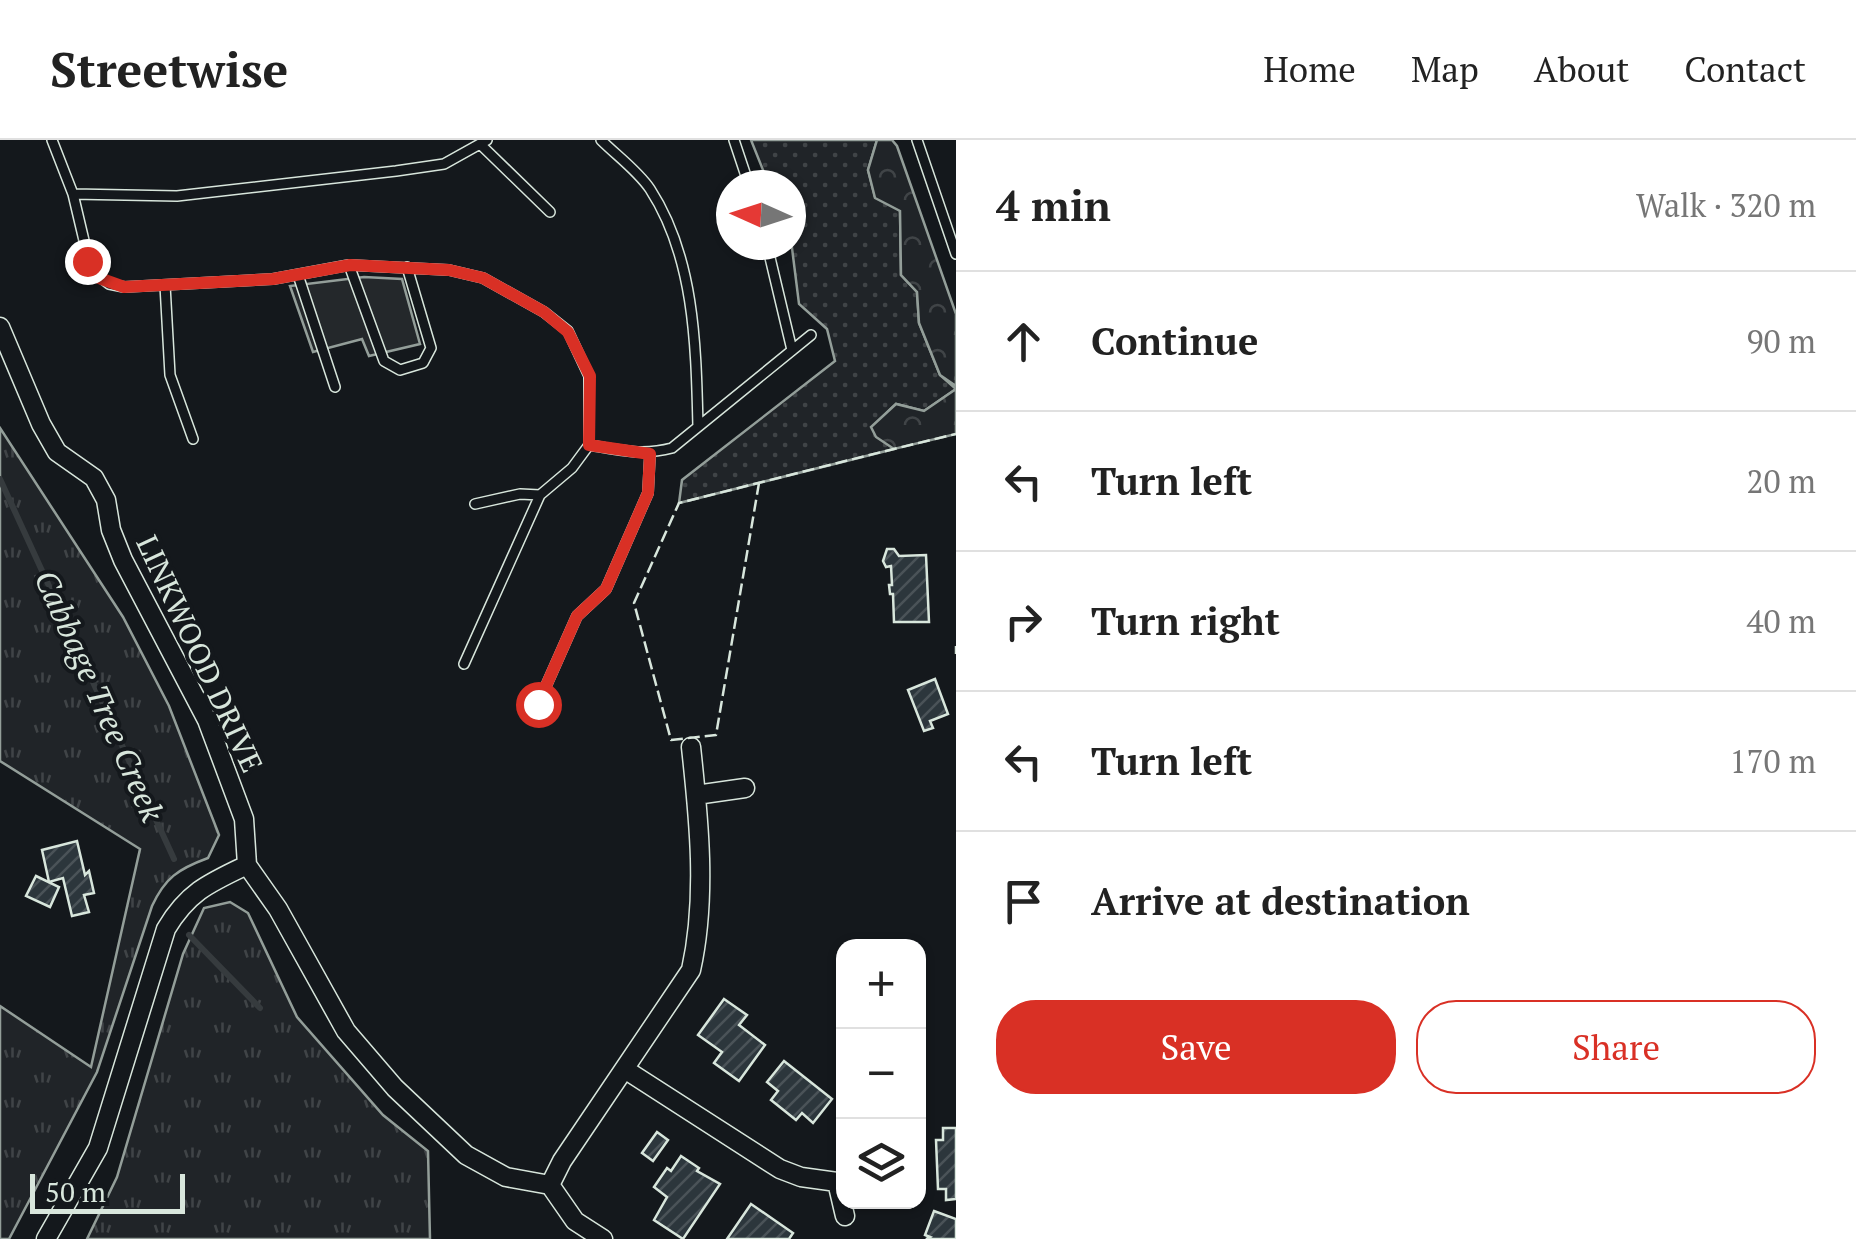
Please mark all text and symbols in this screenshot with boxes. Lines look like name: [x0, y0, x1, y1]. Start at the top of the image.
text: Streetwise: [50, 37, 288, 101]
text: Home: [1263, 46, 1356, 92]
text: Map: [1411, 46, 1479, 92]
text: About: [1534, 46, 1629, 92]
text: Contact: [1684, 46, 1806, 92]
north arrow: [716, 170, 806, 260]
text: 4 min: [996, 177, 1111, 233]
text: Walk · 320 m: [1636, 184, 1816, 226]
route end: [65, 239, 111, 285]
icon: ahead: [996, 314, 1051, 369]
text: Continue: [1091, 316, 1258, 366]
text: 90 m: [1746, 320, 1816, 362]
icon: left: [996, 454, 1051, 509]
text: Turn left: [1091, 456, 1252, 506]
text: 20 m: [1746, 460, 1816, 502]
street label: LINKWOOD DRIVE: [127, 529, 272, 779]
water label: Cabbage Tree Creek: [26, 563, 174, 828]
icon: right: [996, 594, 1051, 649]
text: Turn right: [1091, 596, 1280, 646]
text: 40 m: [1746, 600, 1816, 642]
route start: [516, 682, 562, 728]
icon: left: [996, 734, 1051, 789]
text: Turn left: [1091, 736, 1252, 786]
text: 170 m: [1729, 740, 1816, 782]
icon: arrive: [996, 874, 1051, 929]
text: Arrive at destination: [1091, 876, 1470, 926]
map controls: [836, 939, 926, 1209]
button: +: [836, 939, 926, 1029]
button: Save: [996, 1000, 1396, 1094]
button: Share: [1416, 1000, 1816, 1094]
button: −: [836, 1029, 926, 1119]
button: layers: [836, 1119, 926, 1209]
scale bar: [30, 1169, 185, 1214]
text: 50 m: [45, 1173, 106, 1210]

